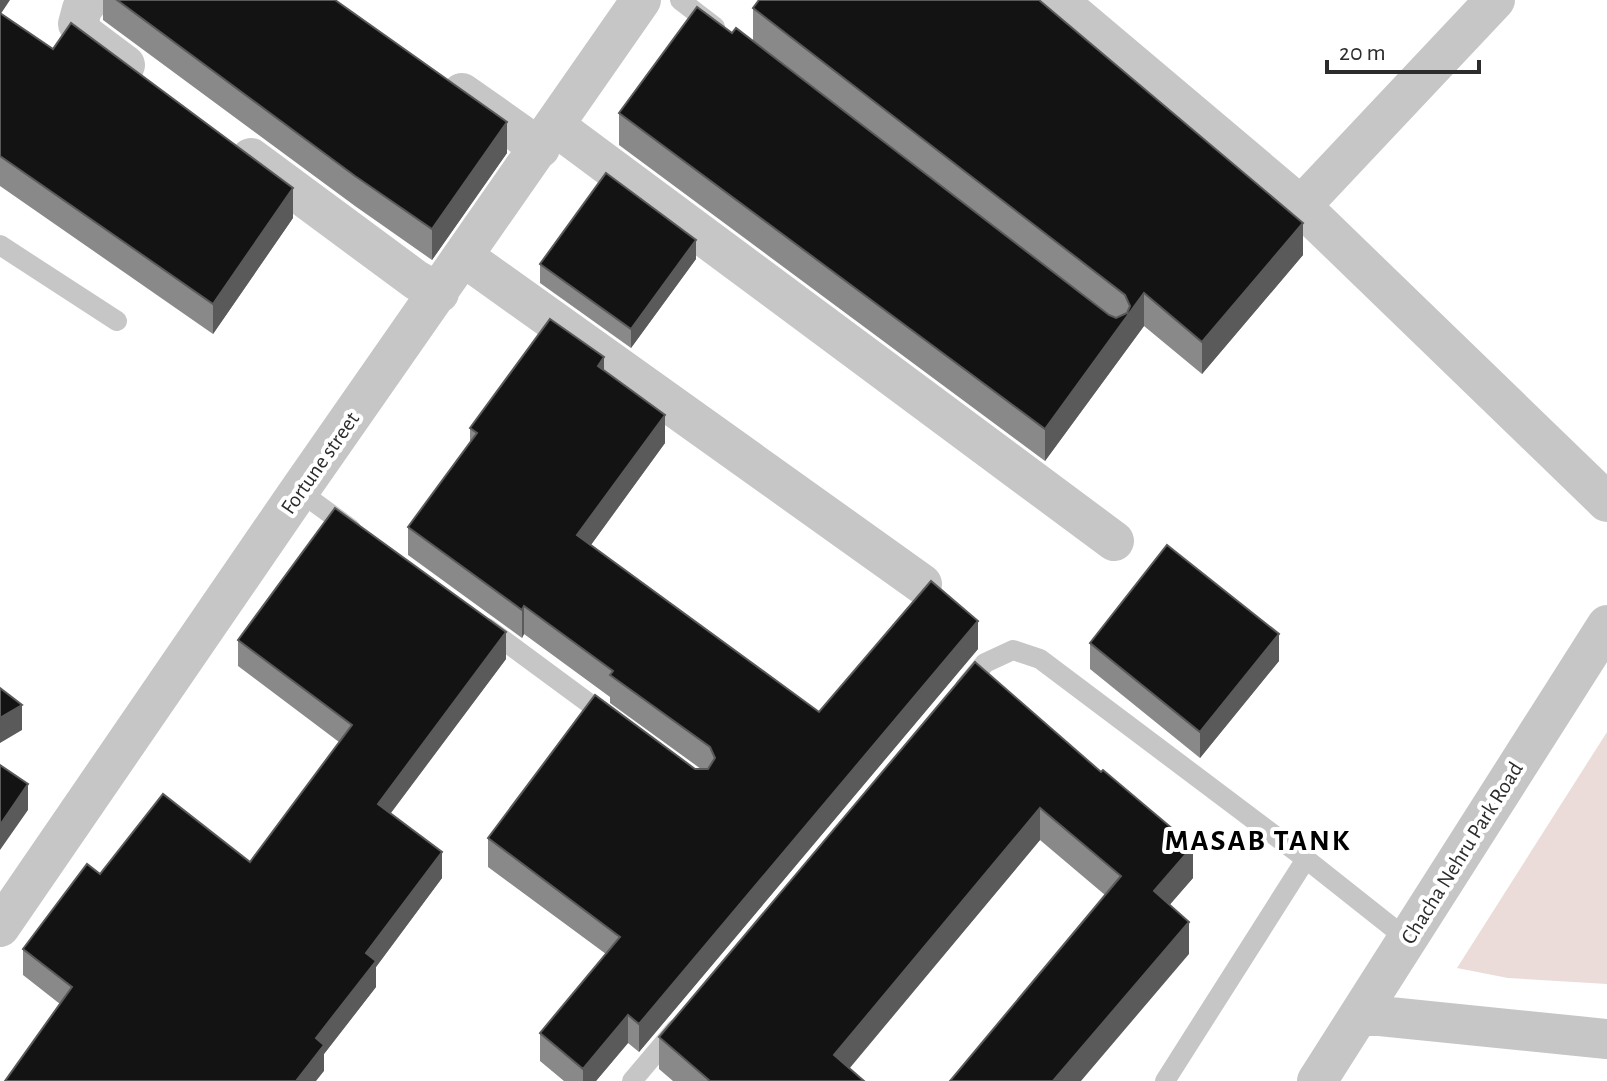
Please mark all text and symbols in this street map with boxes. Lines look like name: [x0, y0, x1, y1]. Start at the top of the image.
scale bar: [1327, 24, 1479, 74]
text: 20 m: [1339, 41, 1386, 65]
street label: Fortune street: [277, 408, 363, 518]
street label: Chacha Nehru Park Road: [1397, 758, 1527, 948]
district label: MASAB TANK: [1165, 826, 1351, 856]

